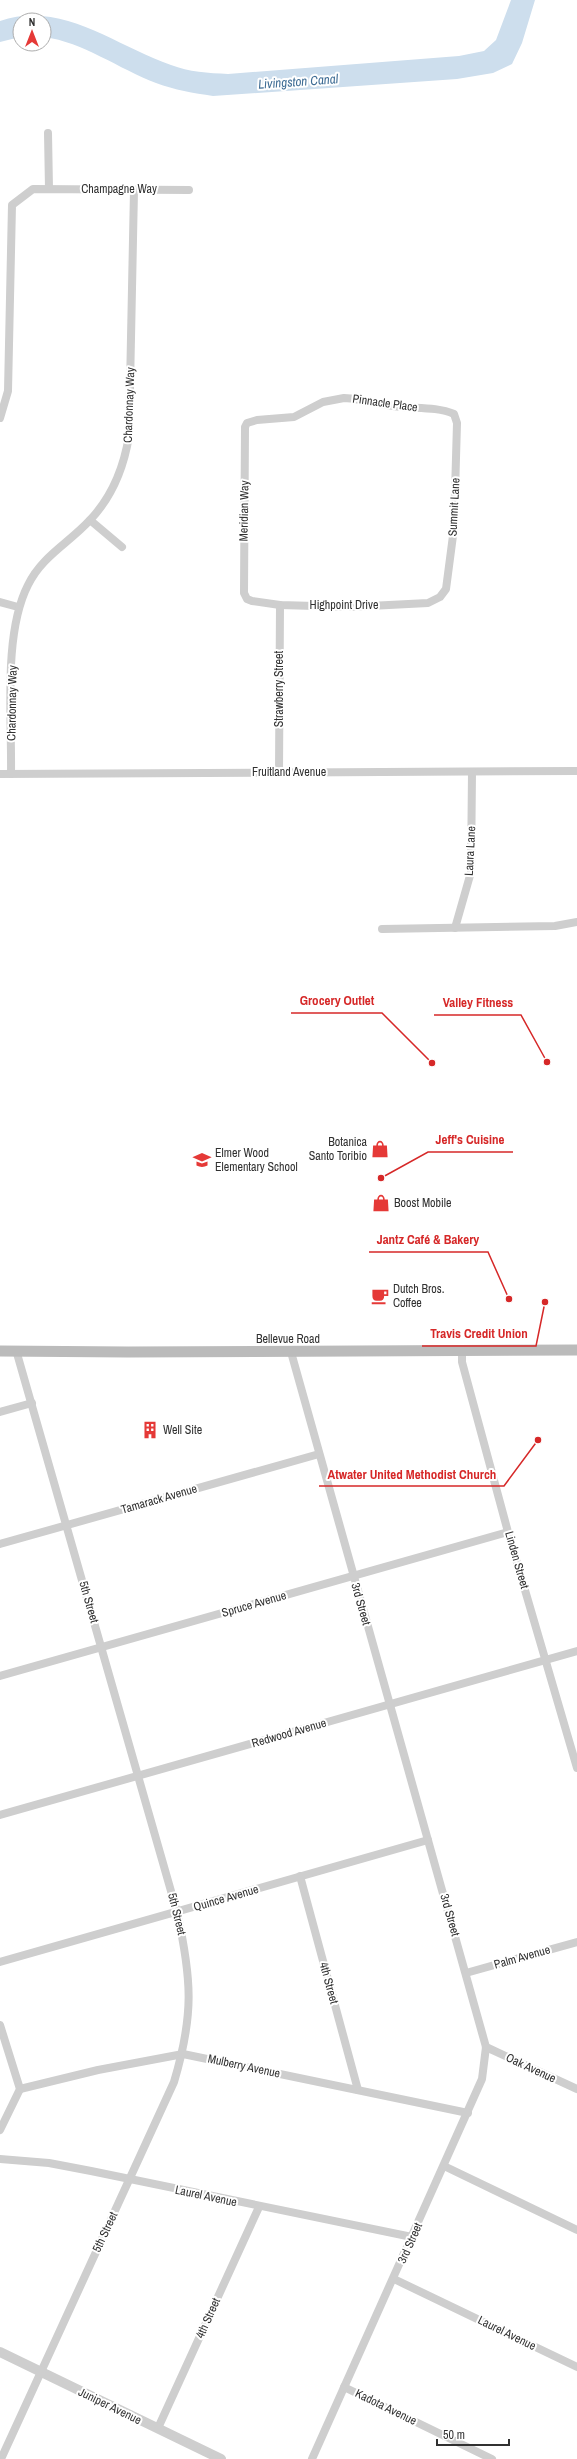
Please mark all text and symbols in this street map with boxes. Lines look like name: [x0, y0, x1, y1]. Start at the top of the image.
north arrow: [12, 12, 52, 52]
text: N: [29, 15, 35, 29]
water label: Livingston Canal: [258, 70, 339, 93]
street label: Champagne Way: [81, 181, 157, 197]
street label: Chardonnay Way: [120, 367, 138, 443]
street label: Pinnacle Place: [351, 391, 419, 415]
street label: Summit Lane: [444, 477, 464, 537]
street label: Meridian Way: [235, 480, 253, 542]
street label: Highpoint Drive: [310, 597, 378, 613]
street label: Strawberry Street: [271, 650, 287, 727]
street label: Chardonnay Way: [3, 665, 21, 741]
street label: Fruitland Avenue: [252, 764, 326, 780]
street label: Laura Lane: [461, 826, 479, 876]
callout: Grocery Outlet: [291, 988, 382, 1013]
callout: Valley Fitness: [434, 990, 521, 1015]
text: Grocery Outlet: [300, 992, 375, 1009]
text: Valley Fitness: [443, 994, 513, 1011]
callout: Jeff's Cuisine: [428, 1127, 513, 1152]
text: Jeff's Cuisine: [436, 1131, 505, 1148]
place label: Botanica Santo Toribio: [309, 1134, 368, 1164]
shop icon: Botanica Santo Toribio: [370, 1139, 390, 1159]
place label: Elmer Wood Elementary School: [215, 1145, 298, 1175]
school or university icon: Elmer Wood Elementary School: [192, 1150, 212, 1170]
shop icon: Boost Mobile: [371, 1193, 391, 1213]
place label: Boost Mobile: [394, 1195, 451, 1211]
callout: Jantz Café & Bakery: [369, 1227, 488, 1252]
text: Jantz Café & Bakery: [377, 1231, 479, 1248]
place label: Dutch Bros. Coffee: [393, 1281, 444, 1311]
cafe icon: Dutch Bros. Coffee: [370, 1286, 390, 1306]
callout: Travis Credit Union: [422, 1321, 536, 1346]
text: Travis Credit Union: [430, 1325, 528, 1342]
street label: Bellevue Road: [256, 1331, 320, 1347]
building icon: Well Site: [140, 1420, 160, 1440]
place label: Well Site: [163, 1422, 202, 1438]
callout: Atwater United Methodist Church: [319, 1461, 504, 1486]
text: Atwater United Methodist Church: [328, 1466, 496, 1483]
street label: Tamarack Avenue: [119, 1481, 199, 1517]
street label: Linden Street: [501, 1529, 533, 1591]
street label: 5th Street: [75, 1579, 103, 1625]
street label: 3rd Street: [347, 1581, 375, 1627]
street label: Spruce Avenue: [220, 1587, 288, 1621]
street label: Redwood Avenue: [250, 1715, 328, 1751]
street label: Quince Avenue: [192, 1881, 260, 1915]
street label: 5th Street: [164, 1891, 190, 1937]
street label: 3rd Street: [436, 1892, 464, 1938]
street label: Palm Avenue: [492, 1941, 552, 1973]
street label: 4th Street: [316, 1960, 342, 2006]
street label: Oak Avenue: [503, 2049, 559, 2087]
street label: Mulberry Avenue: [206, 2051, 282, 2081]
street label: Laurel Avenue: [174, 2182, 238, 2210]
street label: 5th Street: [89, 2209, 121, 2255]
street label: 3rd Street: [394, 2220, 426, 2266]
street label: 4th Street: [192, 2295, 224, 2341]
street label: Laurel Avenue: [475, 2312, 539, 2354]
street label: Juniper Avenue: [76, 2384, 144, 2428]
street label: Kadota Avenue: [353, 2385, 419, 2429]
scale bar: [437, 2421, 509, 2447]
text: 50 m: [443, 2427, 465, 2443]

